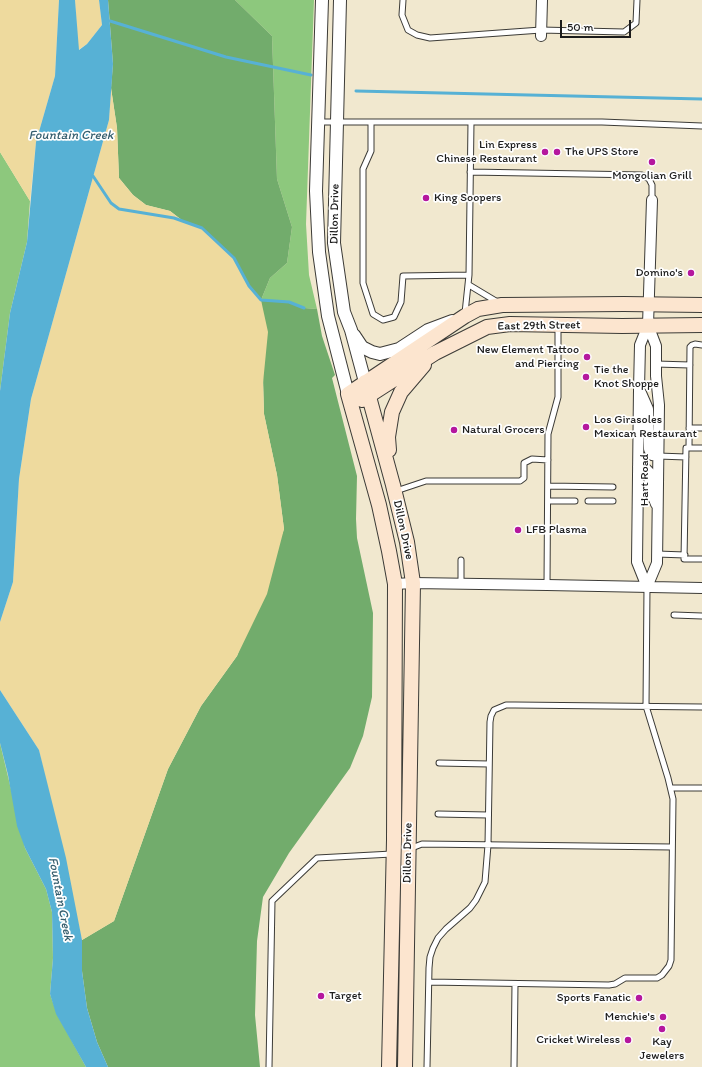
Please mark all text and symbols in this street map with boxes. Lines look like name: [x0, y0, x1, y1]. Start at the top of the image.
scale bar: [562, 12, 633, 38]
text: 50 m: [567, 20, 593, 34]
water label: Fountain Creek: [29, 128, 113, 144]
place label: Lin Express Chinese Restaurant: [436, 138, 537, 166]
place label: The UPS Store: [565, 145, 638, 159]
marker: Lin Express Chinese Restaurant: [540, 147, 550, 157]
marker: The UPS Store: [552, 147, 562, 157]
marker: Mongolian Grill: [647, 157, 657, 167]
place label: Mongolian Grill: [612, 169, 692, 183]
street label: Dillon Drive: [327, 184, 343, 244]
place label: King Soopers: [434, 191, 501, 205]
marker: King Soopers: [421, 193, 431, 203]
place label: Domino's: [636, 266, 683, 280]
marker: Domino's: [686, 268, 696, 278]
street label: East 29th Street: [497, 318, 581, 334]
place label: New Element Tattoo and Piercing: [477, 343, 579, 371]
marker: New Element Tattoo and Piercing: [582, 352, 592, 362]
place label: Tie the Knot Shoppe: [594, 363, 659, 391]
marker: Tie the Knot Shoppe: [581, 372, 591, 382]
place label: Los Girasoles Mexican Restaurant: [594, 413, 697, 441]
marker: Los Girasoles Mexican Restaurant: [581, 422, 591, 432]
place label: Natural Grocers: [462, 423, 545, 437]
marker: Natural Grocers: [449, 425, 459, 435]
street label: Hart Road: [638, 454, 652, 506]
street label: Dillon Drive: [390, 499, 416, 561]
place label: LFB Plasma: [526, 523, 587, 537]
marker: LFB Plasma: [513, 525, 523, 535]
street label: Dillon Drive: [400, 823, 416, 883]
water label: Fountain Creek: [44, 856, 76, 942]
place label: Target: [329, 989, 362, 1003]
marker: Target: [316, 991, 326, 1001]
place label: Sports Fanatic: [557, 991, 631, 1005]
marker: Sports Fanatic: [634, 993, 644, 1003]
place label: Menchie's: [605, 1010, 655, 1024]
marker: Menchie's: [658, 1012, 668, 1022]
marker: Kay Jewelers: [657, 1024, 667, 1034]
place label: Cricket Wireless: [536, 1033, 620, 1047]
marker: Cricket Wireless: [623, 1035, 633, 1045]
place label: Kay Jewelers: [640, 1035, 684, 1063]

